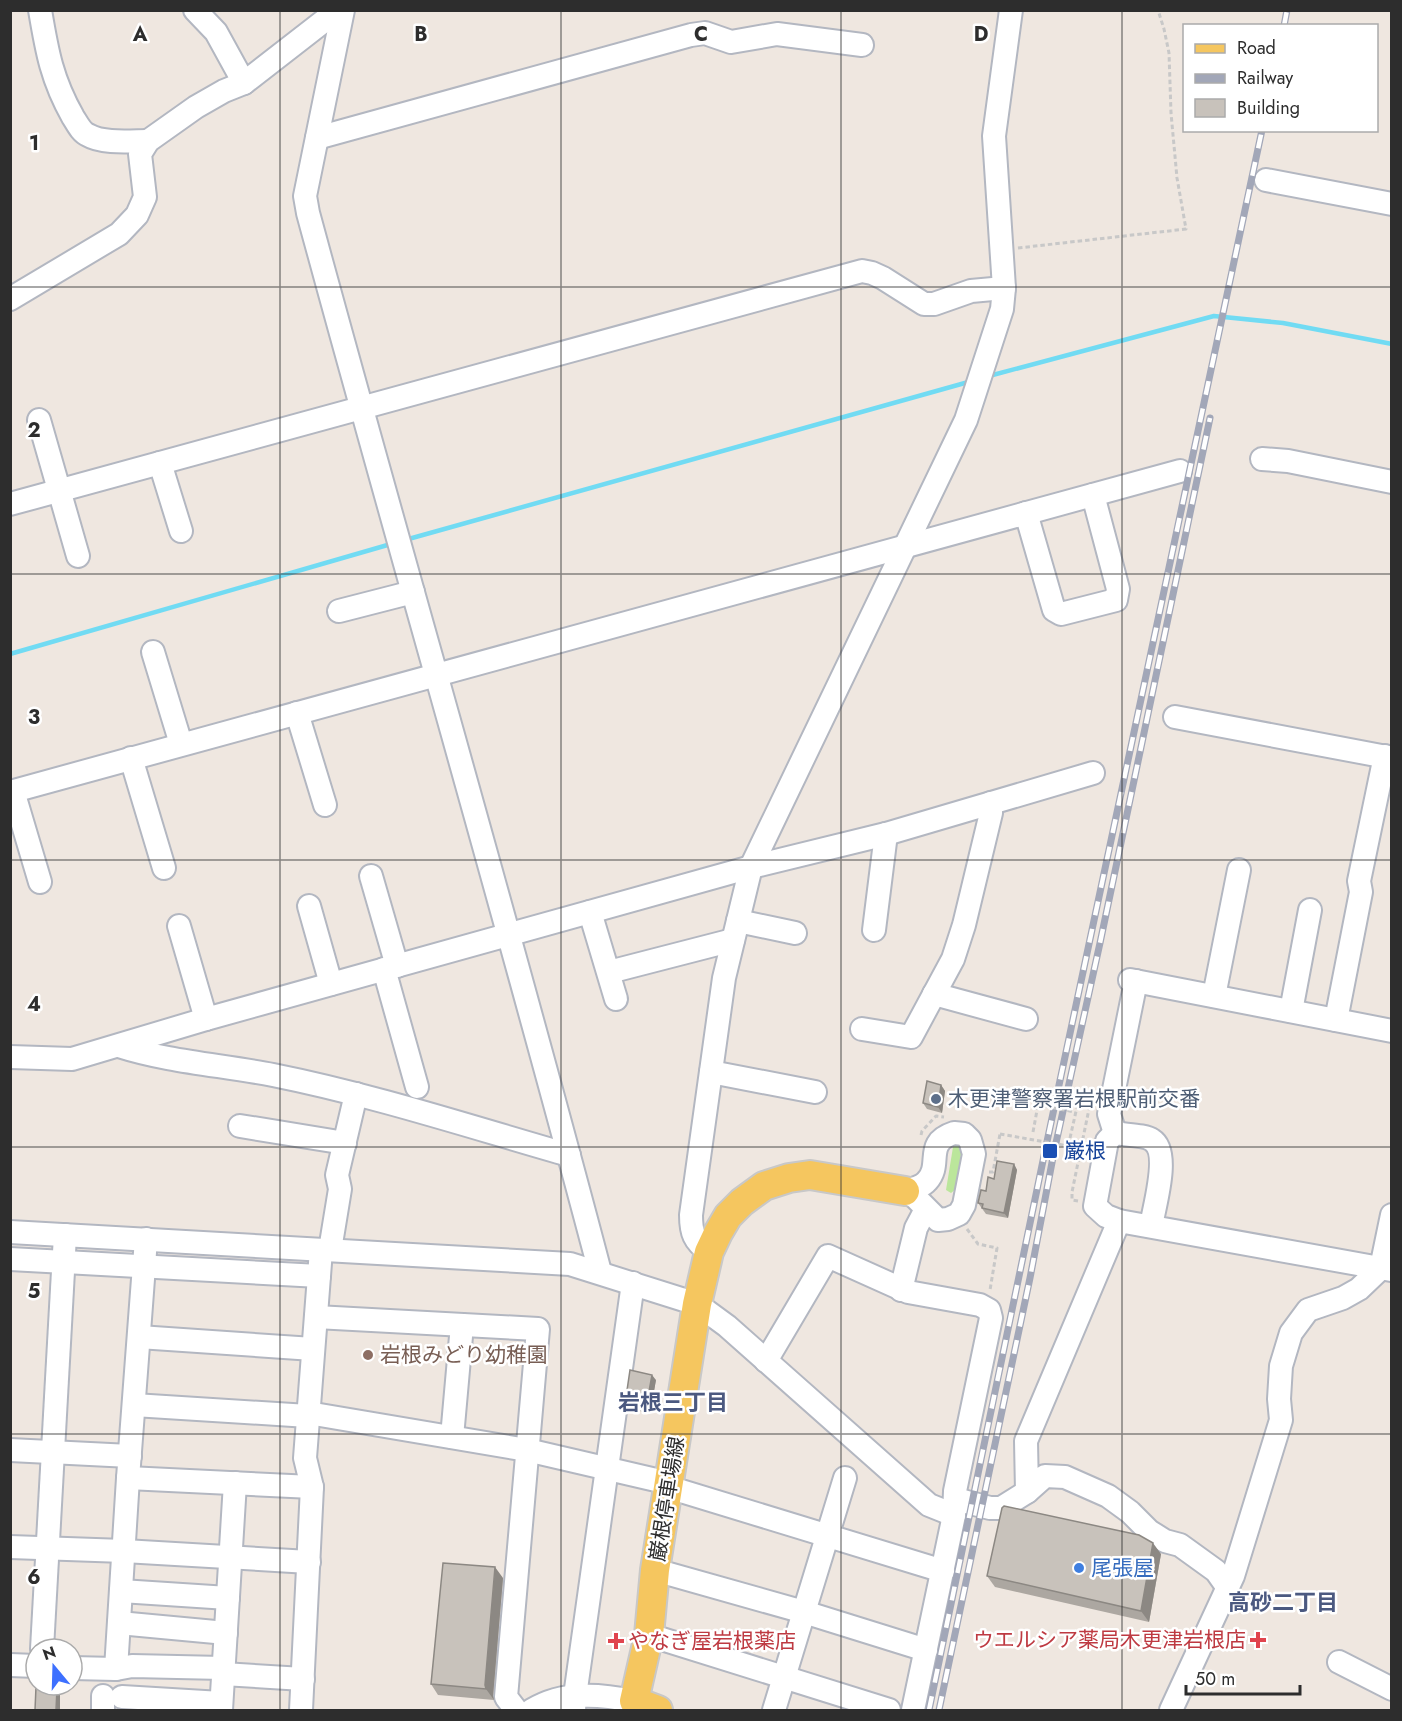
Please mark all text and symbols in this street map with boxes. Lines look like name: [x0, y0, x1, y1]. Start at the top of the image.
text: A: [132, 20, 148, 49]
text: B: [414, 20, 428, 49]
text: C: [694, 20, 708, 49]
text: D: [974, 20, 988, 49]
legend: [1183, 24, 1378, 132]
text: Road: [1237, 35, 1276, 61]
text: Railway: [1237, 65, 1293, 91]
text: Building: [1237, 95, 1300, 121]
text: 1: [29, 129, 39, 158]
text: 2: [27, 416, 41, 445]
text: 3: [28, 703, 40, 732]
text: 4: [27, 990, 41, 1019]
place label: 木更津警察署岩根駅前交番: [948, 1084, 1200, 1114]
marker: 木更津警察署岩根駅前交番: [929, 1092, 943, 1106]
place label: 巌根: [1064, 1136, 1106, 1166]
marker: 巌根: [1041, 1142, 1059, 1160]
text: 5: [28, 1277, 41, 1306]
place label: 岩根みどり幼稚園: [380, 1340, 548, 1370]
marker: 岩根みどり幼稚園: [361, 1348, 375, 1362]
district label: 岩根三丁目: [618, 1386, 728, 1418]
street label: 巌根停車場線: [642, 1434, 692, 1564]
place label: 尾張屋: [1091, 1553, 1154, 1583]
marker: 尾張屋: [1072, 1561, 1086, 1575]
text: 6: [27, 1563, 41, 1592]
district label: 高砂二丁目: [1228, 1586, 1338, 1618]
place label: ウエルシア薬局木更津岩根店: [973, 1625, 1246, 1655]
place label: やなぎ屋岩根薬店: [628, 1626, 796, 1656]
marker: ウエルシア薬局木更津岩根店: [1251, 1633, 1265, 1647]
marker: やなぎ屋岩根薬店: [609, 1634, 623, 1648]
north arrow: [24, 1637, 84, 1697]
text: N: [40, 1640, 59, 1666]
scale bar: [1186, 1658, 1300, 1696]
text: 50 m: [1195, 1666, 1235, 1692]

